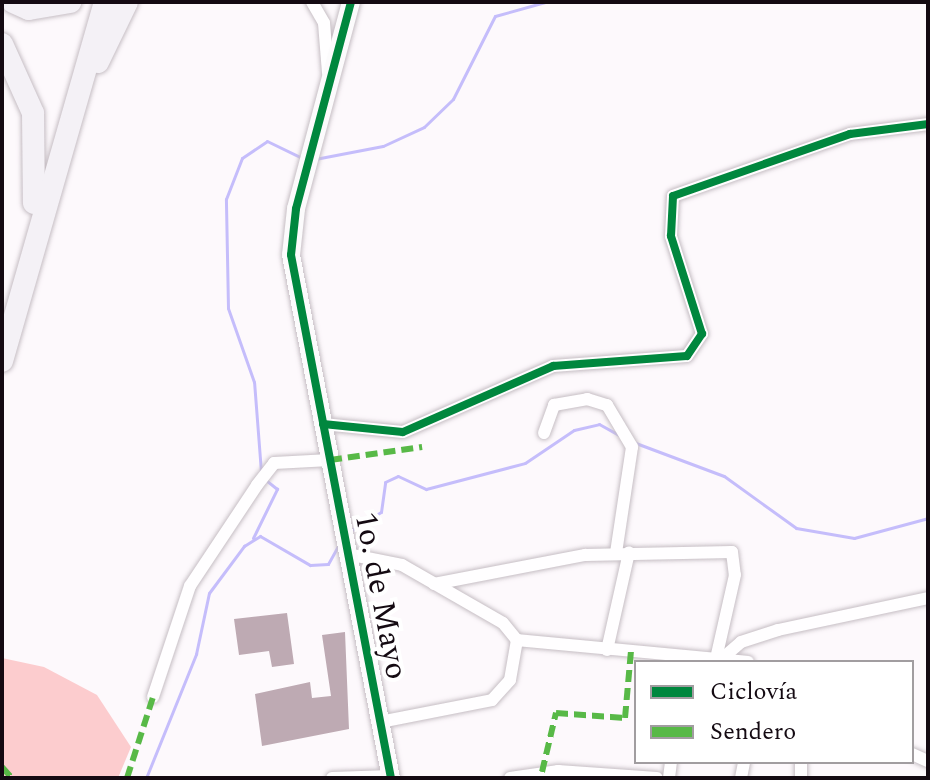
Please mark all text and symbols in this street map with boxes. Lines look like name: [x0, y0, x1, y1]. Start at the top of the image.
street label: 1o. de Mayo: [345, 509, 415, 683]
legend: [634, 660, 914, 764]
text: Ciclovía: [710, 674, 797, 710]
text: Sendero: [710, 714, 796, 750]

